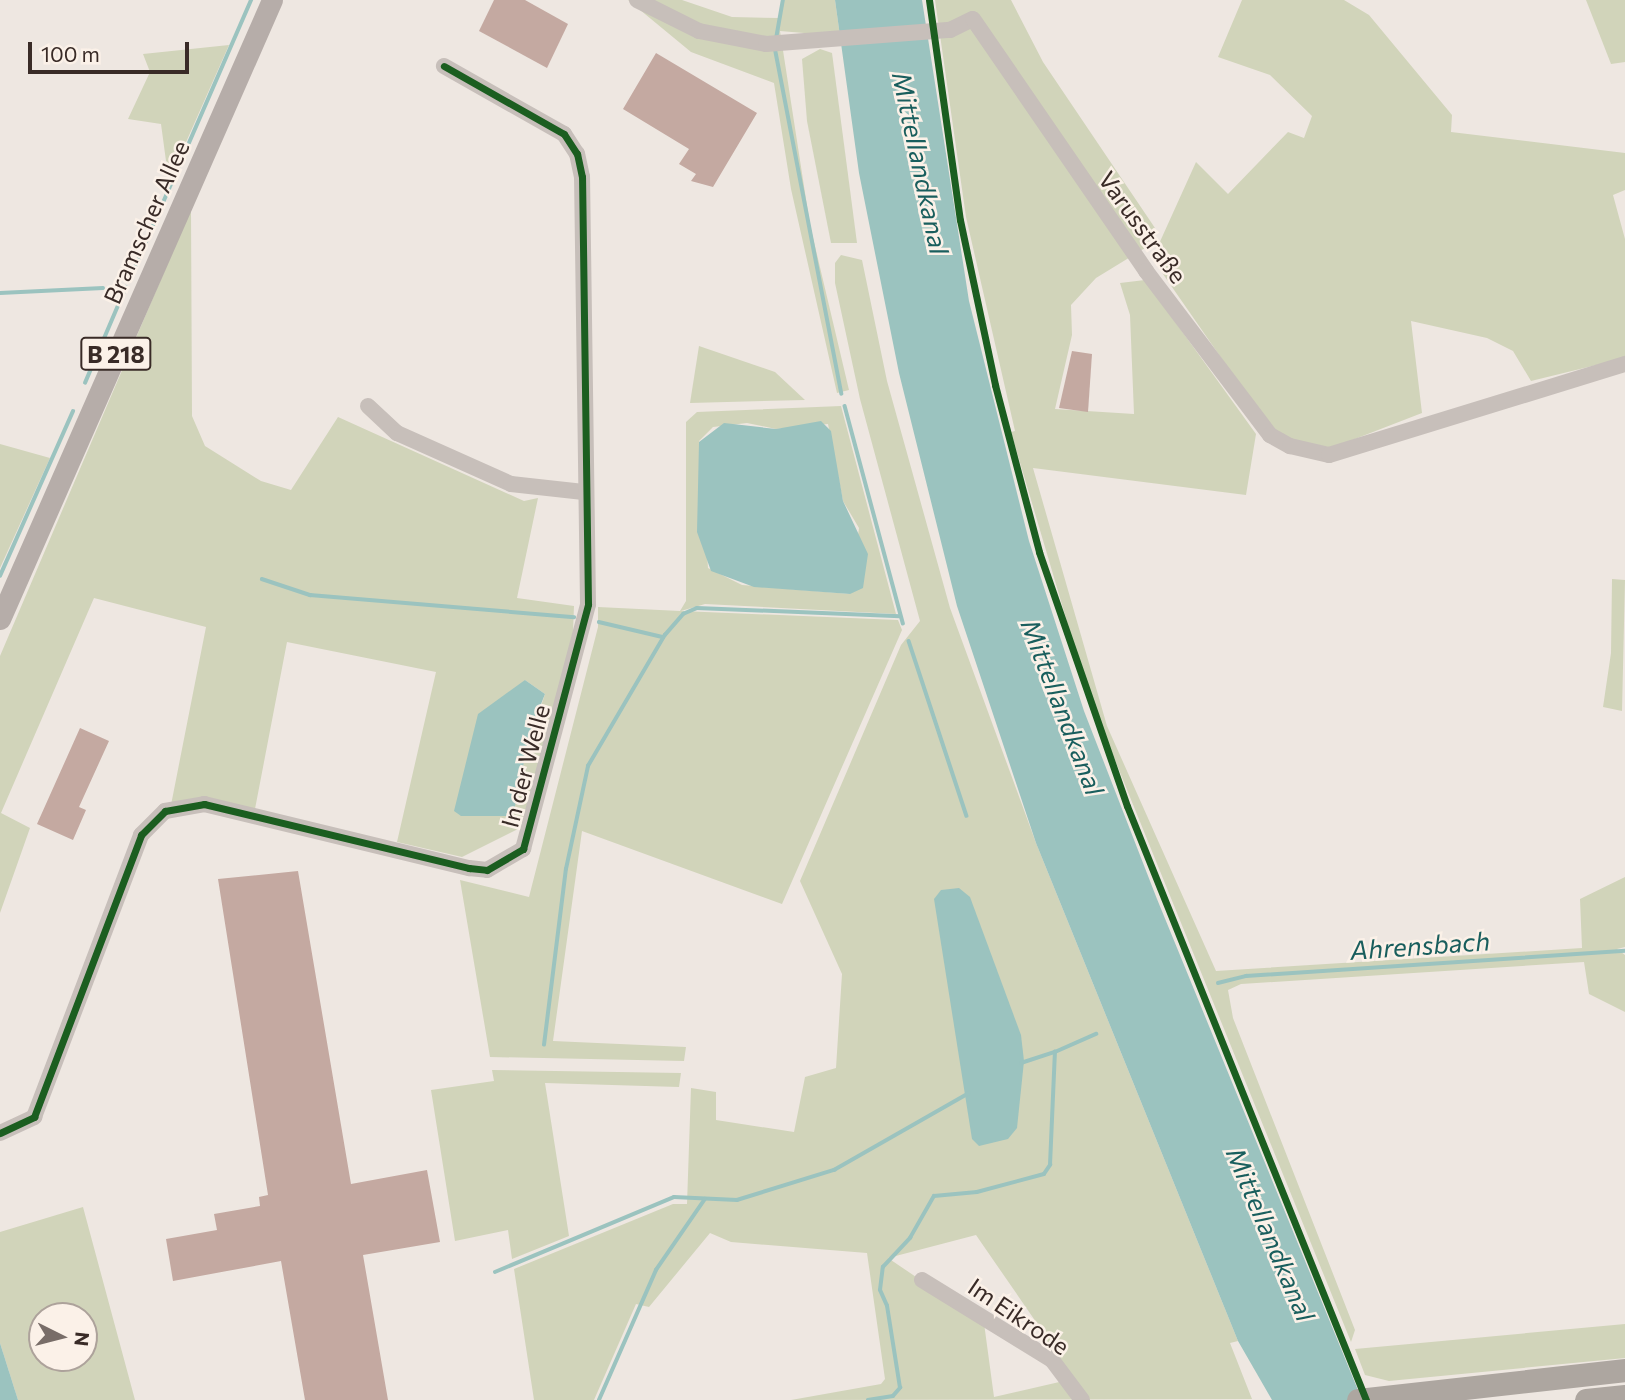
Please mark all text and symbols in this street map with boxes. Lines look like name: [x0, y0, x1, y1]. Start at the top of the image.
scale bar: [32, 28, 192, 72]
text: 100 m: [41, 41, 100, 66]
water label: Mittellandkanal: [886, 69, 956, 257]
street label: Bramscher Allee: [97, 136, 195, 308]
street label: Varusstraße: [1093, 165, 1193, 289]
road number: B 218: [79, 334, 153, 374]
water label: Mittellandkanal: [1015, 615, 1111, 799]
street label: In der Welle: [495, 701, 555, 831]
water label: Ahrensbach: [1349, 925, 1491, 965]
water label: Mittellandkanal: [1220, 1142, 1322, 1326]
street label: Im Eikrode: [963, 1272, 1075, 1360]
north arrow: [28, 1302, 98, 1372]
text: N: [70, 1331, 95, 1347]

